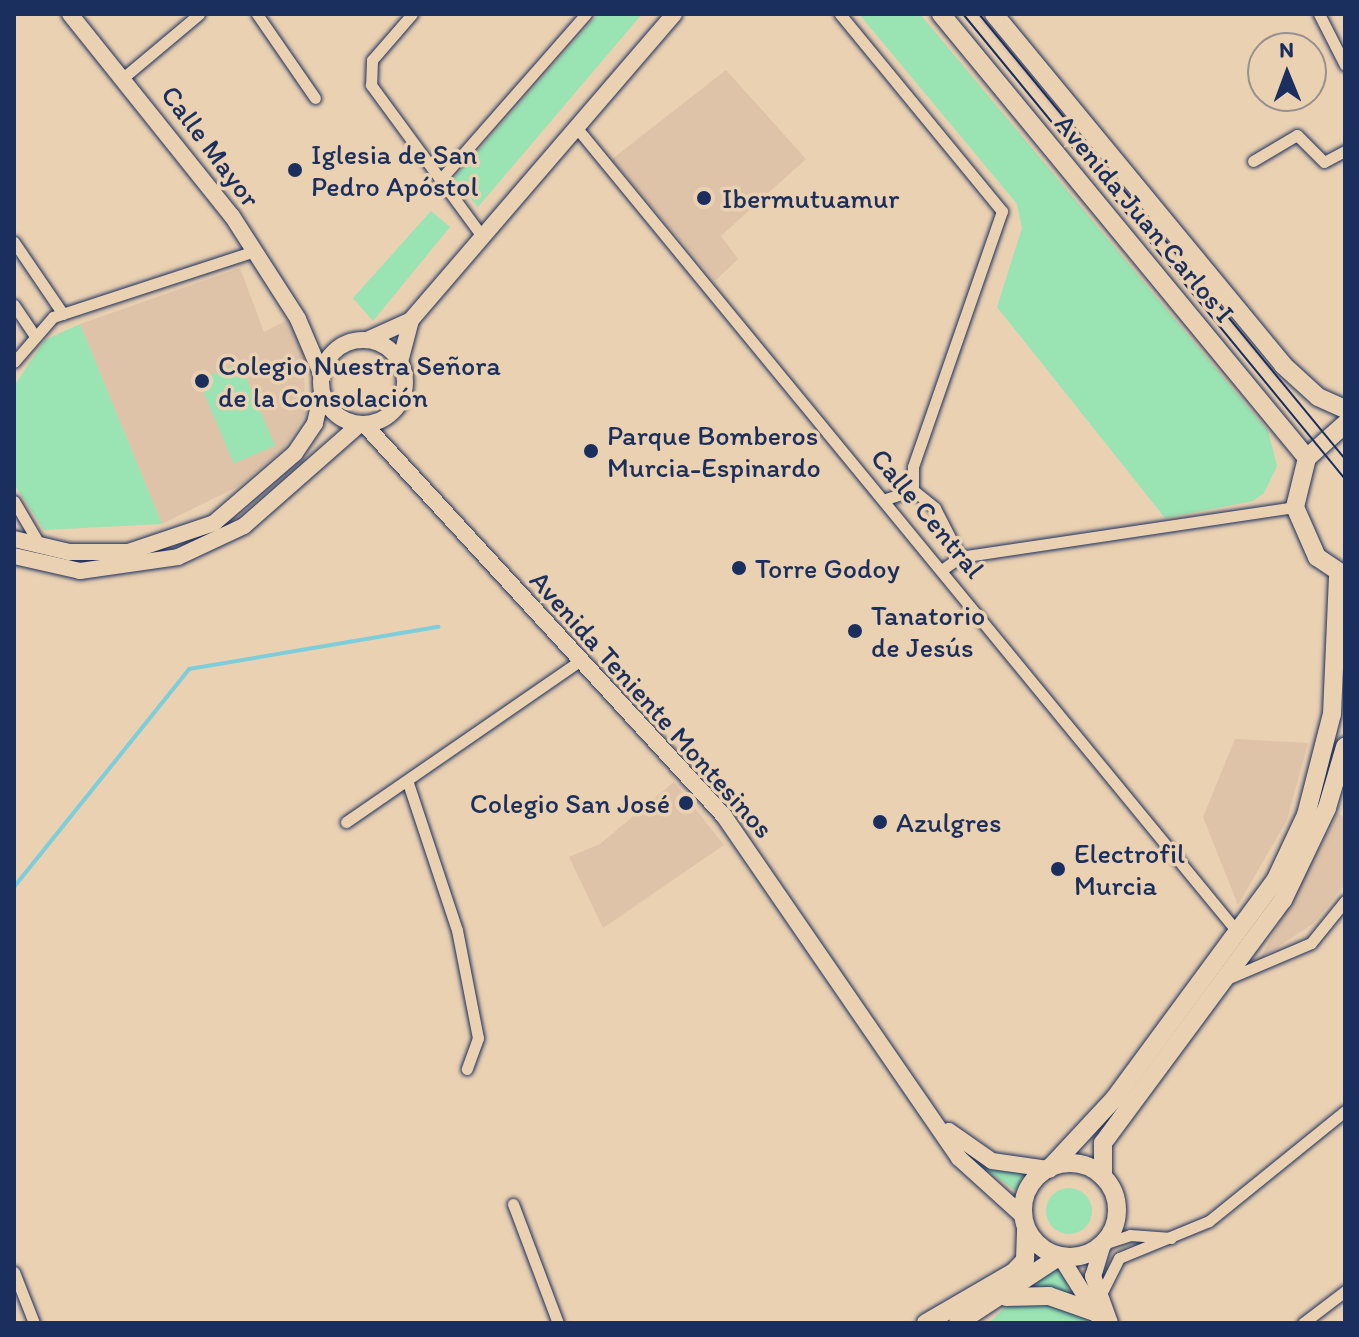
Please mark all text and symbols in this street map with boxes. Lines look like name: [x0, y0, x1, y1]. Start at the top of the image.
north arrow: [1247, 32, 1327, 112]
text: N: [1279, 36, 1294, 63]
street label: Calle Mayor: [155, 79, 267, 213]
street label: Avenida Juan Carlos I: [1048, 107, 1242, 329]
place label: Iglesia de San Pedro Apóstol: [311, 137, 479, 203]
marker: Iglesia de San Pedro Apóstol: [286, 161, 304, 179]
place label: Ibermutuamur: [722, 181, 899, 215]
marker: Ibermutuamur: [693, 187, 715, 209]
place label: Colegio Nuestra Señora de la Consolación: [218, 348, 501, 414]
marker: Colegio Nuestra Señora de la Consolación: [193, 372, 211, 390]
place label: Parque Bomberos Murcia-Espinardo: [607, 418, 821, 484]
street label: Calle Central: [864, 441, 992, 585]
marker: Parque Bomberos Murcia-Espinardo: [582, 442, 600, 460]
place label: Torre Godoy: [755, 551, 900, 585]
marker: Torre Godoy: [730, 559, 748, 577]
street label: Avenida Teniente Montesinos: [523, 563, 781, 845]
place label: Tanatorio de Jesús: [871, 598, 985, 664]
marker: Tanatorio de Jesús: [846, 622, 864, 640]
place label: Colegio San José: [469, 786, 670, 820]
marker: Colegio San José: [677, 794, 695, 812]
place label: Azulgres: [896, 805, 1002, 839]
marker: Azulgres: [871, 813, 889, 831]
place label: Electrofil Murcia: [1074, 836, 1185, 902]
marker: Electrofil Murcia: [1049, 860, 1067, 878]

